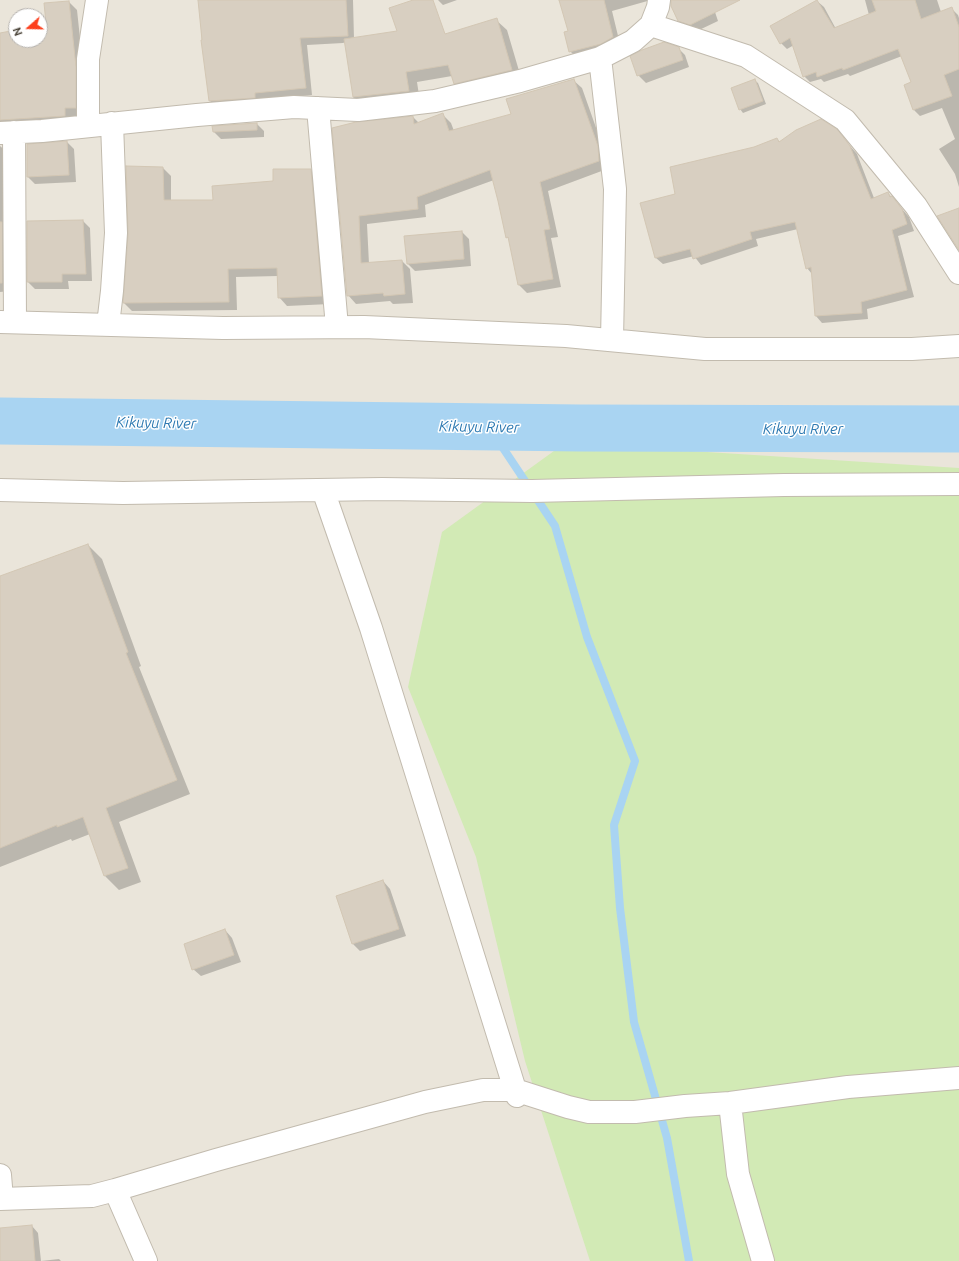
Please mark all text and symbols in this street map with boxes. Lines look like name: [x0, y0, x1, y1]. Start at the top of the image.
north arrow: [8, 8, 48, 48]
text: N: [11, 26, 25, 38]
water label: Kikuyu River: [116, 413, 196, 433]
water label: Kikuyu River: [439, 417, 519, 437]
water label: Kikuyu River: [763, 420, 843, 438]

